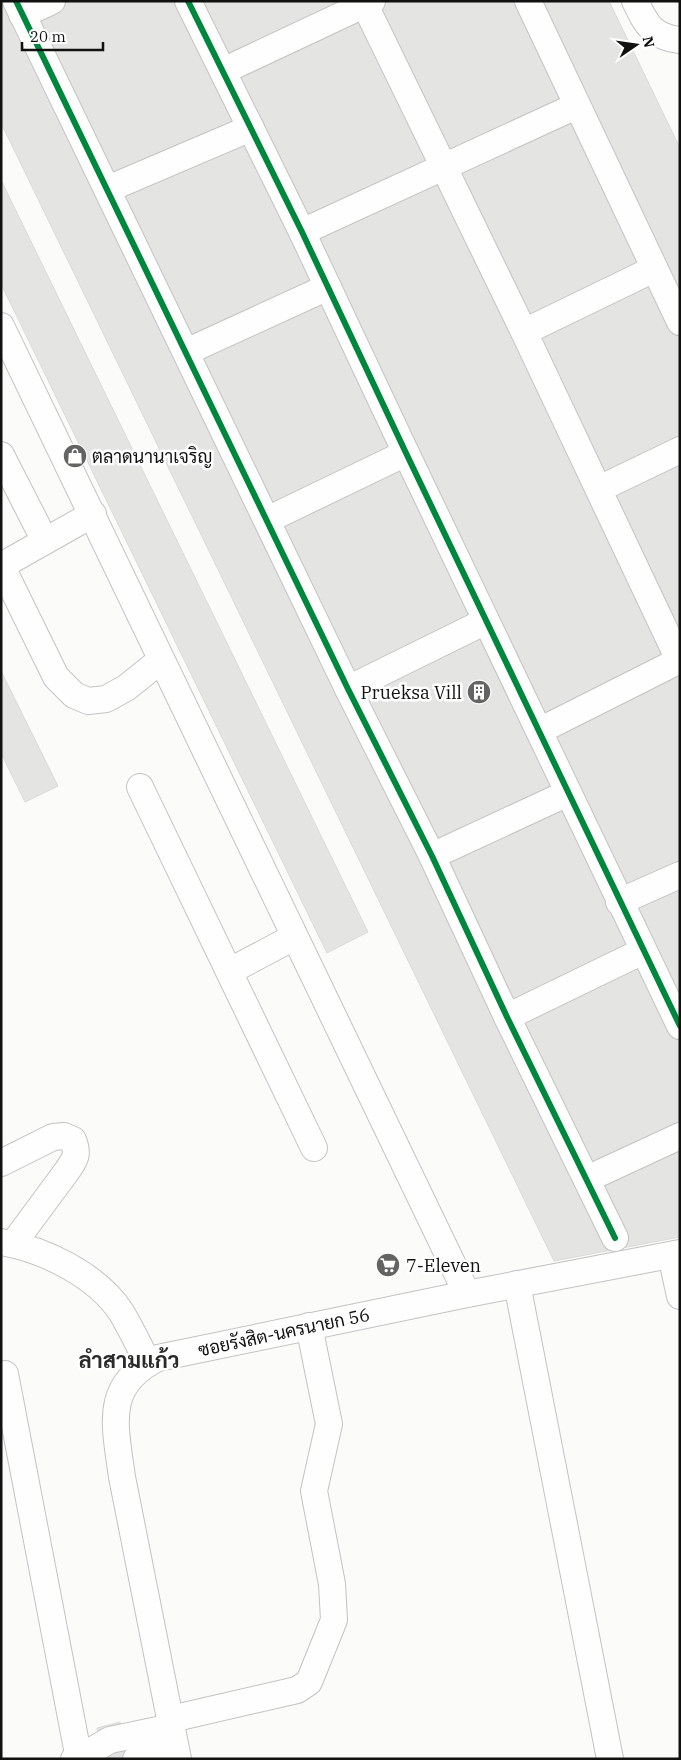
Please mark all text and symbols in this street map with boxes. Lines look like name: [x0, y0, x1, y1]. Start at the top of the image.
scale bar: [22, 20, 104, 52]
north arrow: [611, 20, 661, 70]
text: 20 m: [30, 27, 66, 46]
text: N: [639, 35, 659, 49]
shop icon: ตลาดนานาเจริญ: [62, 443, 88, 469]
place label: ตลาดนานาเจริญ: [92, 445, 212, 468]
building icon: Prueksa Vill: [466, 679, 492, 705]
place label: Prueksa Vill: [360, 681, 462, 704]
supermarket icon: 7-Eleven: [375, 1252, 401, 1278]
place label: 7-Eleven: [406, 1254, 481, 1277]
street label: ซอยรังสิต-นครนายก 56: [196, 1303, 372, 1361]
district label: ลำสามแก้ว: [78, 1345, 180, 1374]

